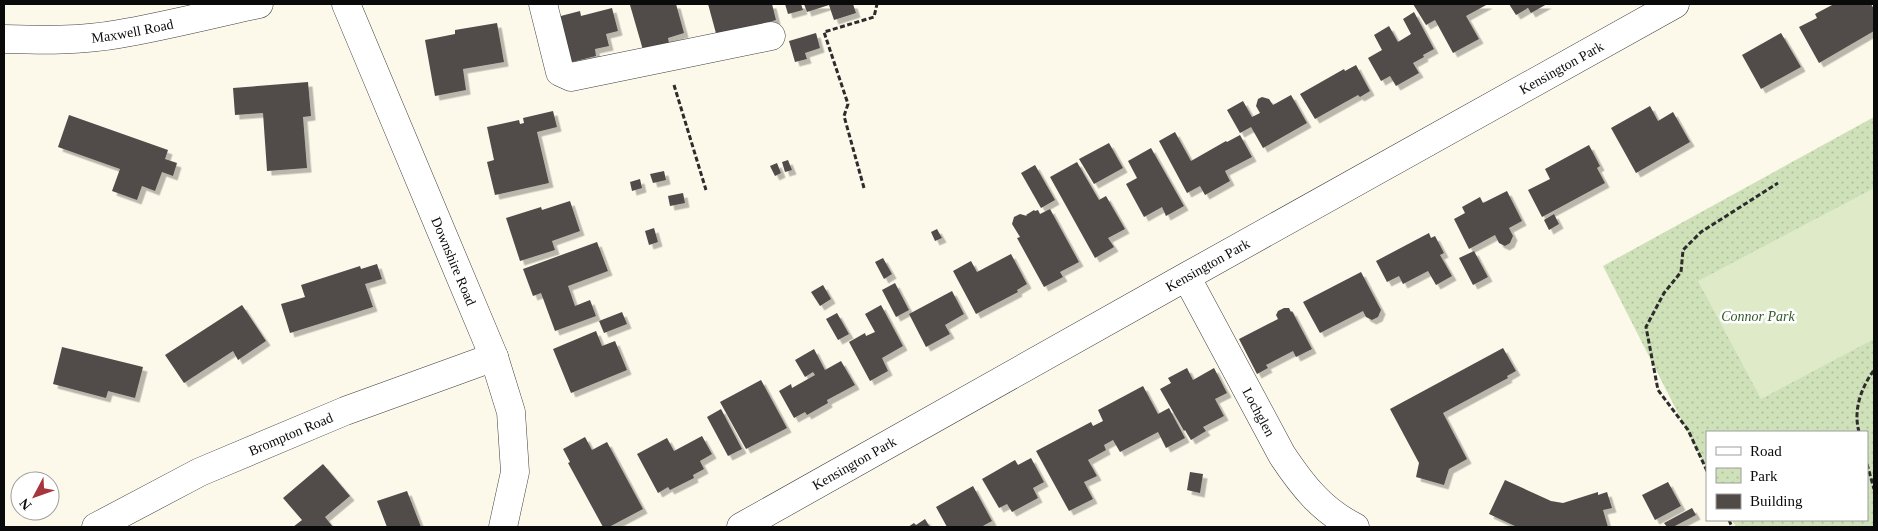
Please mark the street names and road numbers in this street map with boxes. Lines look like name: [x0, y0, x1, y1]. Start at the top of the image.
street label: Maxwell Road: [91, 16, 175, 45]
street label: Kensington Park: [1517, 38, 1606, 97]
street label: Downshire Road: [429, 215, 479, 308]
street label: Kensington Park: [1163, 235, 1252, 294]
street label: Lochglen: [1240, 385, 1278, 439]
street label: Brompton Road: [246, 410, 335, 458]
street label: Kensington Park: [810, 433, 899, 493]

